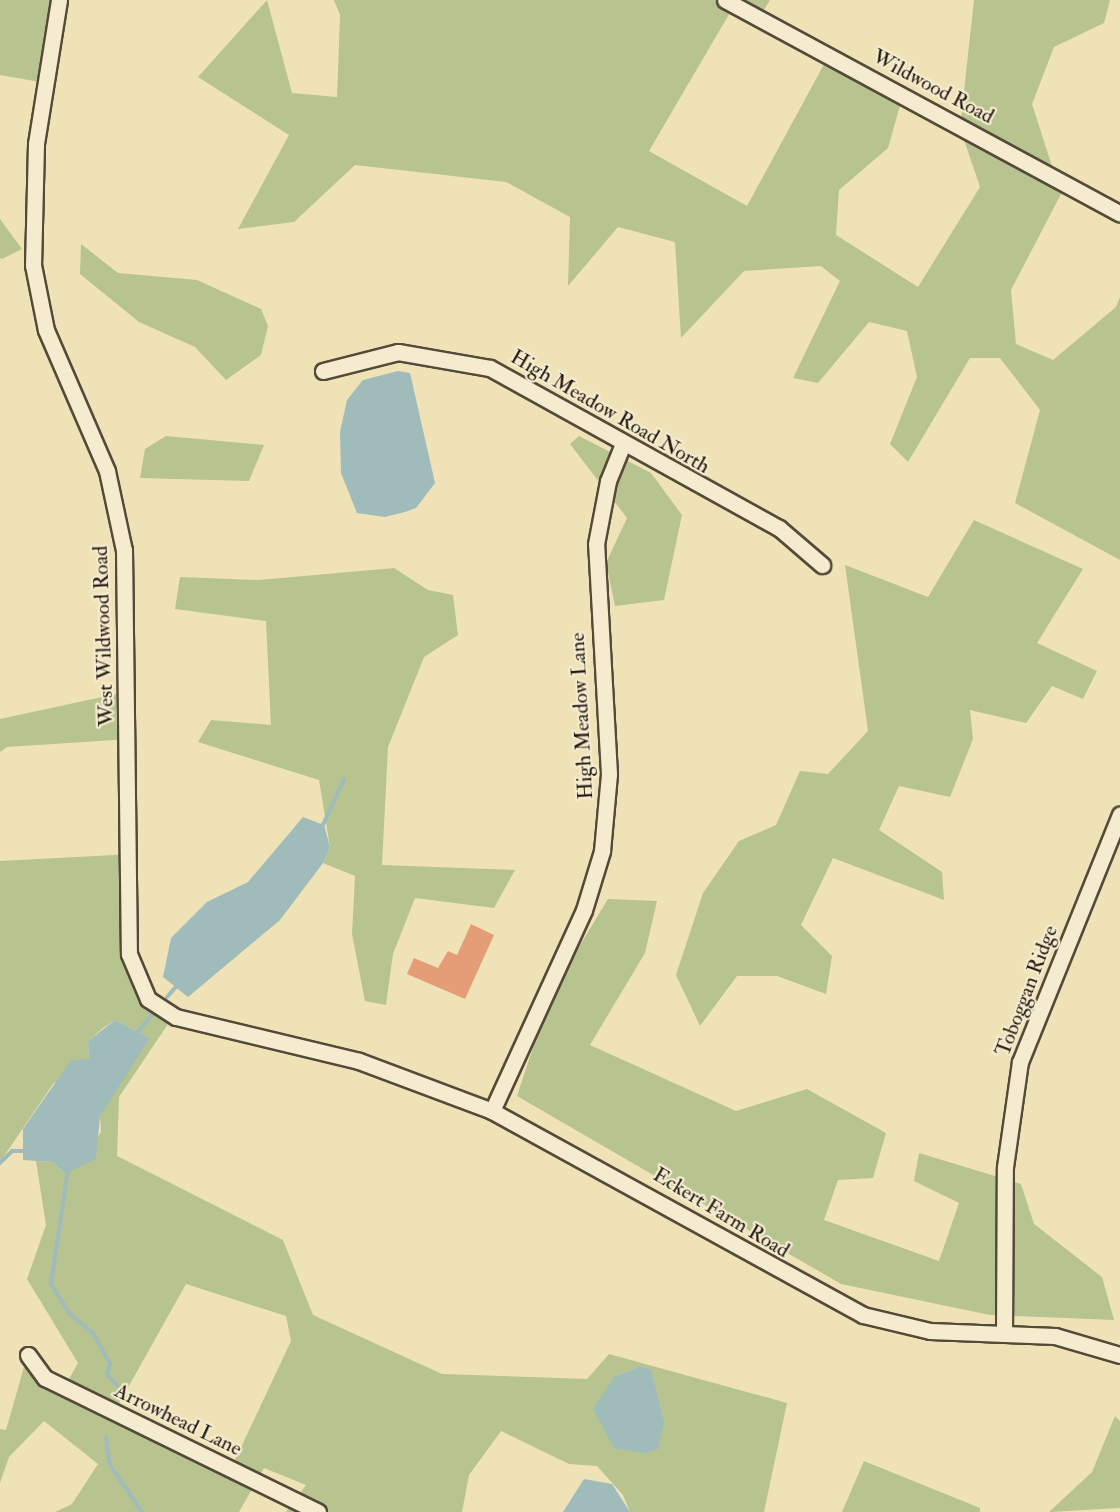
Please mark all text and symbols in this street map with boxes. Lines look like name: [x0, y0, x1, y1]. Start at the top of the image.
street label: Wildwood Road: [868, 44, 998, 130]
street label: High Meadow Road North: [506, 345, 714, 479]
street label: West Wildwood Road: [88, 545, 120, 727]
street label: High Meadow Lane: [565, 632, 599, 800]
street label: Toboggan Ridge: [991, 922, 1063, 1060]
street label: Eckert Farm Road: [648, 1162, 794, 1264]
street label: Arrowhead Lane: [110, 1378, 246, 1462]

